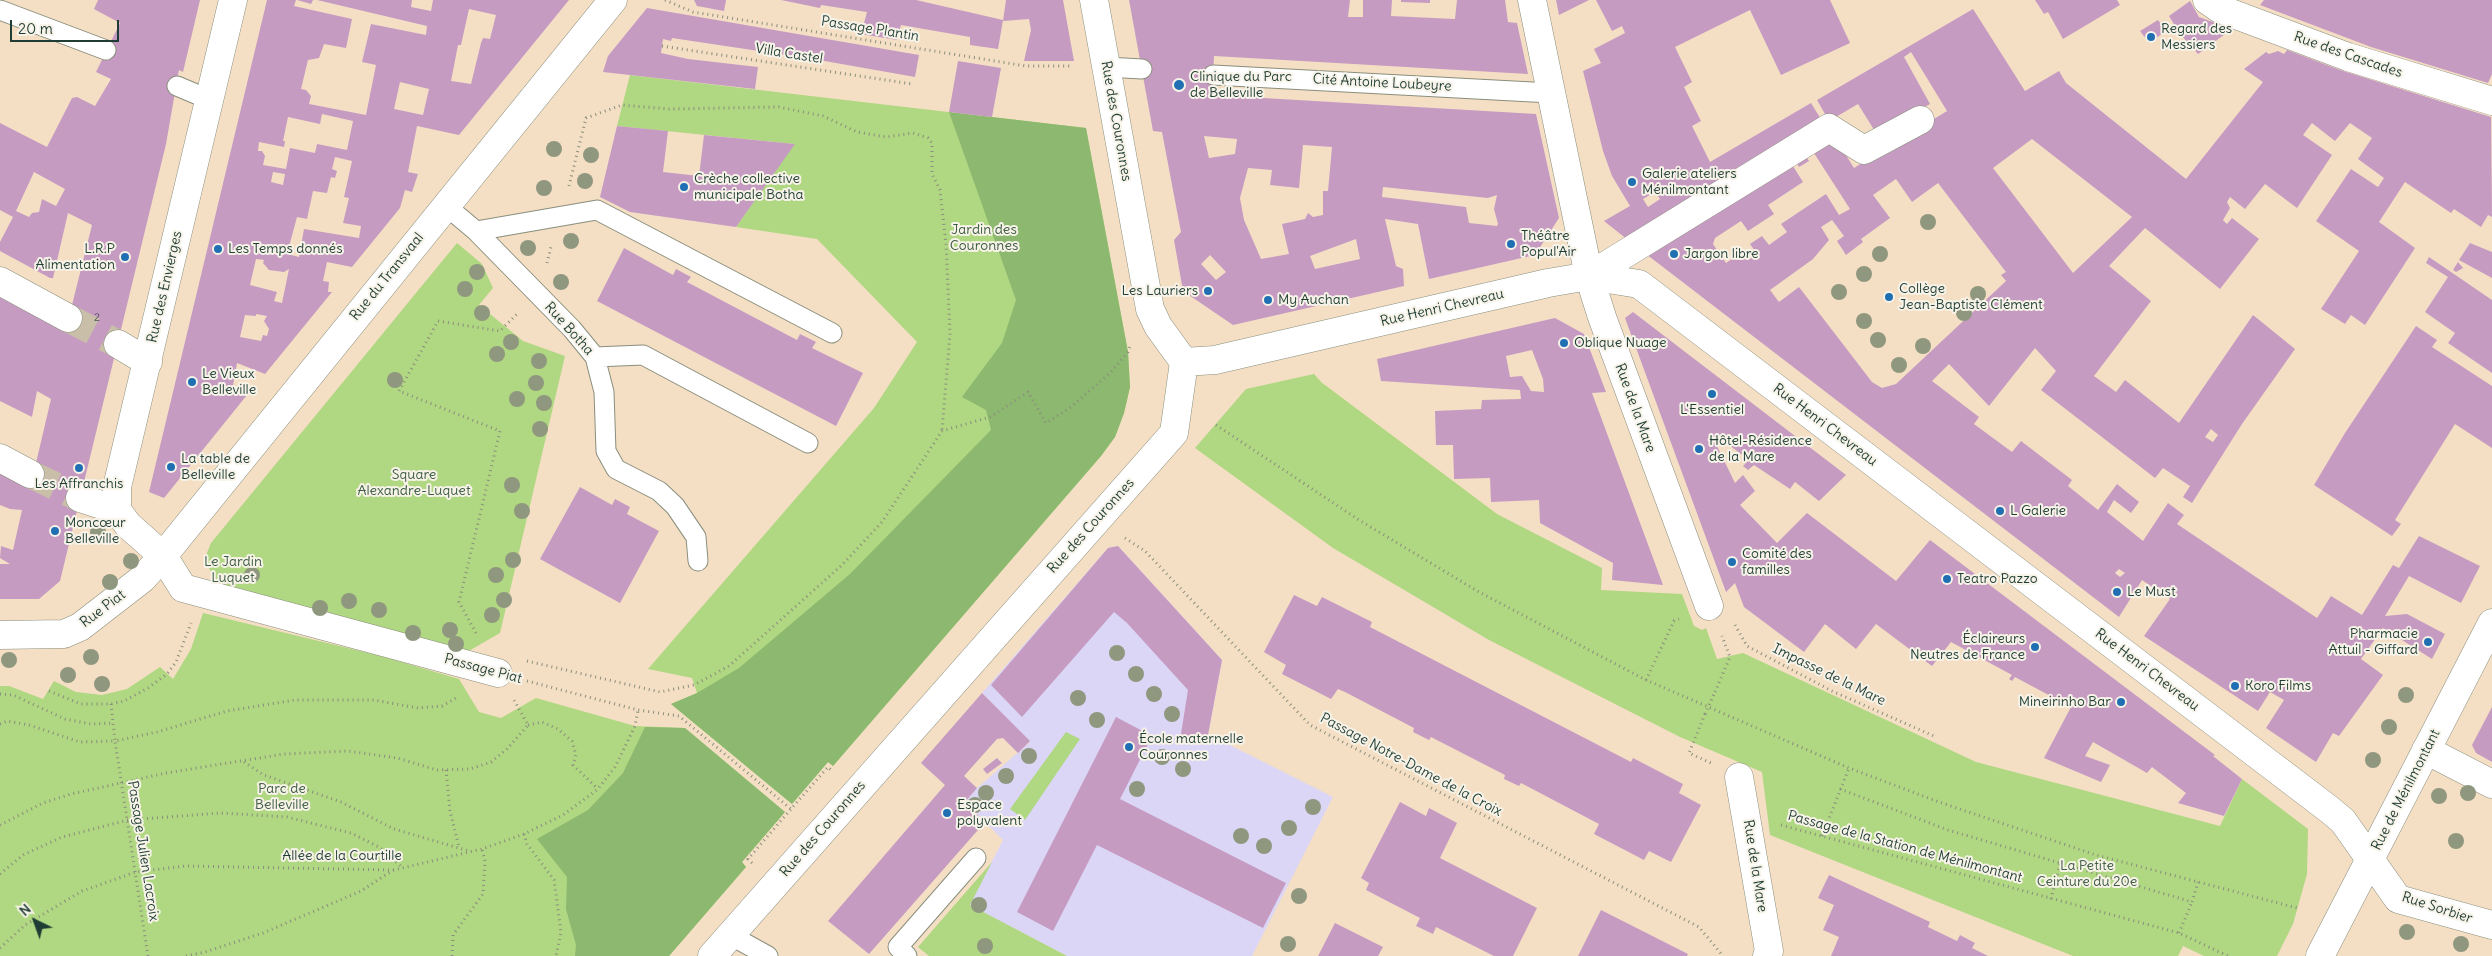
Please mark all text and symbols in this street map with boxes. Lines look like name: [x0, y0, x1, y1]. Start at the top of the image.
scale bar: [12, 10, 121, 42]
street label: Passage Plantin: [820, 13, 920, 45]
text: 20 m: [18, 19, 53, 38]
place label: Regard des Messiers: [2161, 21, 2232, 54]
street label: Rue des Cascades: [2292, 29, 2404, 81]
marker: Regard des Messiers: [2145, 31, 2157, 43]
street label: Villa Castel: [754, 40, 824, 68]
street label: Rue des Couronnes: [1097, 60, 1135, 182]
place label: Clinique du Parc de Belleville: [1190, 69, 1292, 102]
street label: Cité Antoine Loubeyre: [1312, 71, 1452, 95]
marker: Clinique du Parc de Belleville: [1172, 78, 1186, 92]
place label: Galerie ateliers Ménilmontant: [1642, 166, 1737, 198]
place label: Crèche collective municipale Botha: [694, 171, 804, 203]
marker: Galerie ateliers Ménilmontant: [1626, 176, 1638, 188]
marker: Crèche collective municipale Botha: [678, 181, 690, 193]
park label: Jardin des Couronnes: [950, 222, 1018, 254]
place label: Théâtre Popul'Air: [1521, 228, 1576, 260]
street label: Rue des Envierges: [144, 230, 186, 344]
street label: Rue du Transvaal: [347, 230, 427, 324]
marker: Théâtre Popul'Air: [1505, 238, 1517, 250]
place label: L.R.P Alimentation: [35, 241, 115, 274]
place label: Les Temps donnés: [228, 241, 343, 257]
marker: Les Temps donnés: [212, 243, 224, 255]
place label: Jargon libre: [1684, 246, 1759, 262]
marker: Jargon libre: [1668, 248, 1680, 260]
marker: L.R.P Alimentation: [119, 251, 131, 263]
place label: Collège Jean-Baptiste Clément: [1899, 281, 2043, 314]
place label: Les Lauriers: [1121, 283, 1198, 299]
marker: Les Lauriers: [1202, 285, 1214, 297]
street label: Rue Henri Chevreau: [1379, 286, 1505, 330]
marker: Collège Jean-Baptiste Clément: [1883, 291, 1895, 303]
place label: My Auchan: [1278, 292, 1349, 308]
marker: My Auchan: [1262, 294, 1274, 306]
street label: Rue Botha: [541, 299, 597, 359]
house number: 2: [94, 311, 100, 325]
place label: Oblique Nuage: [1574, 335, 1667, 351]
marker: Oblique Nuage: [1558, 337, 1570, 349]
street label: Rue de la Mare: [1611, 361, 1659, 455]
place label: Le Vieux Belleville: [202, 366, 256, 398]
marker: Le Vieux Belleville: [186, 376, 198, 388]
street label: Rue Henri Chevreau: [1770, 380, 1880, 470]
marker: L'Essentiel: [1706, 388, 1718, 400]
place label: L'Essentiel: [1680, 402, 1744, 418]
place label: Hôtel-Résidence de la Mare: [1709, 433, 1812, 466]
marker: Hôtel-Résidence de la Mare: [1693, 443, 1705, 455]
place label: La table de Belleville: [181, 451, 250, 484]
marker: La table de Belleville: [165, 461, 177, 473]
marker: Les Affranchis: [73, 462, 85, 474]
park label: Square Alexandre-Luquet: [357, 467, 471, 500]
street label: Rue des Couronnes: [1044, 475, 1138, 577]
place label: Les Affranchis: [35, 476, 123, 492]
place label: L Galerie: [2010, 503, 2066, 519]
marker: L Galerie: [1994, 505, 2006, 517]
place label: Moncœur Belleville: [65, 515, 126, 548]
marker: Moncœur Belleville: [49, 525, 61, 537]
place label: Comité des familles: [1742, 546, 1812, 578]
park label: Le Jardin Luquet: [204, 554, 262, 586]
marker: Comité des familles: [1726, 556, 1738, 568]
place label: Teatro Pazzo: [1957, 571, 2038, 587]
marker: Teatro Pazzo: [1941, 573, 1953, 585]
place label: Le Must: [2127, 584, 2176, 600]
marker: Le Must: [2111, 586, 2123, 598]
street label: Rue Piat: [77, 587, 129, 631]
street label: Rue Henri Chevreau: [2092, 625, 2202, 715]
place label: Pharmacie Attuil - Giffard: [2329, 626, 2418, 658]
place label: Éclaireurs Neutres de France: [1910, 631, 2025, 664]
marker: Pharmacie Attuil - Giffard: [2422, 636, 2434, 648]
street label: Impasse de la Mare: [1770, 640, 1888, 710]
marker: Éclaireurs Neutres de France: [2029, 641, 2041, 653]
street label: Passage Piat: [442, 651, 524, 687]
place label: Koro Films: [2245, 678, 2311, 694]
marker: Koro Films: [2229, 680, 2241, 692]
place label: Mineirinho Bar: [2019, 694, 2111, 710]
marker: Mineirinho Bar: [2115, 696, 2127, 708]
street label: Passage Notre-Dame de la Croix: [1317, 710, 1505, 820]
street label: Rue de Ménilmontant: [2368, 727, 2444, 853]
place label: École maternelle Couronnes: [1139, 731, 1243, 764]
marker: École maternelle Couronnes: [1123, 741, 1135, 753]
street label: Rue des Couronnes: [777, 777, 869, 881]
street label: Passage Julien Lacroix: [124, 780, 162, 922]
park label: Parc de Belleville: [255, 781, 309, 814]
place label: Espace polyvalent: [957, 797, 1022, 830]
marker: Espace polyvalent: [941, 807, 953, 819]
street label: Passage de la Station de Ménilmontant: [1786, 808, 2024, 886]
street label: Rue de la Mare: [1739, 819, 1771, 913]
street label: Allée de la Courtille: [282, 848, 402, 864]
park label: La Petite Ceinture du 20e: [2037, 858, 2137, 890]
street label: Rue Sorbier: [2400, 889, 2474, 927]
north arrow: [10, 896, 60, 946]
text: N: [15, 900, 35, 920]

